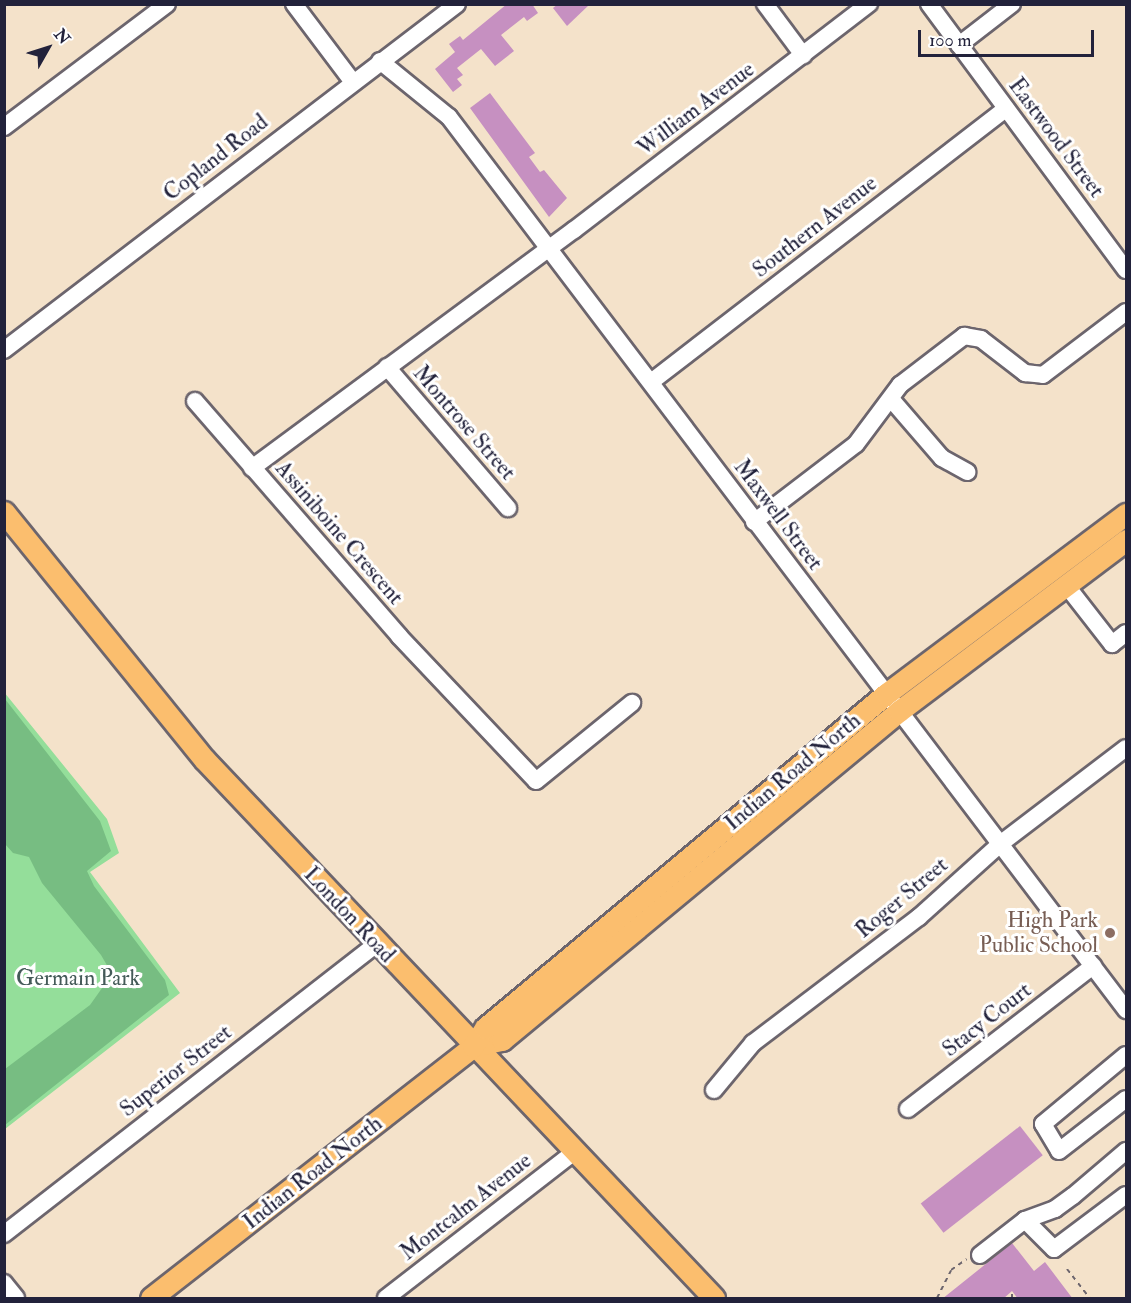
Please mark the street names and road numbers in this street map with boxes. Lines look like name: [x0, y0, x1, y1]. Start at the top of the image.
street label: William Avenue: [632, 56, 760, 162]
street label: Eastwood Street: [1003, 73, 1109, 203]
street label: Copland Road: [159, 109, 273, 207]
street label: Southern Avenue: [748, 170, 882, 284]
street label: Montrose Street: [407, 360, 521, 486]
street label: Maxwell Street: [728, 455, 828, 575]
street label: Assiniboine Crescent: [269, 456, 409, 610]
street label: Indian Road North: [720, 708, 866, 836]
street label: Roger Street: [851, 852, 953, 944]
street label: London Road: [298, 862, 400, 968]
street label: Stacy Court: [937, 977, 1037, 1063]
street label: Superior Street: [115, 1019, 237, 1123]
street label: Indian Road North: [238, 1111, 388, 1235]
street label: Montcalm Avenue: [395, 1148, 537, 1266]

